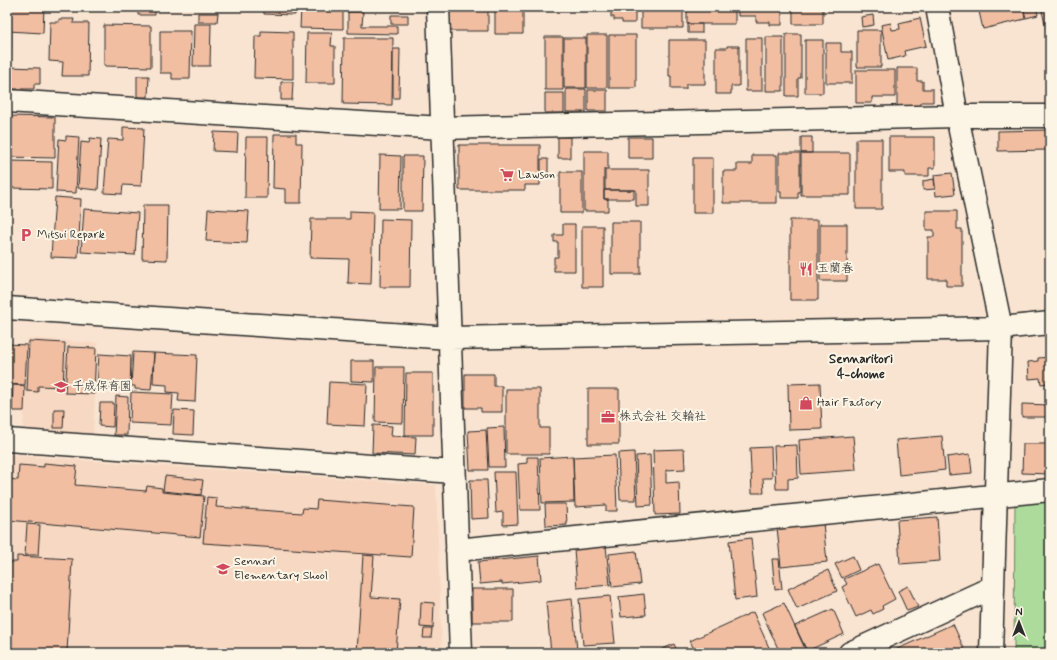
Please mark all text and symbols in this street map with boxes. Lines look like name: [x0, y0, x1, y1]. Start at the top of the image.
supermarket icon: Lawson: [499, 167, 515, 183]
place label: Lawson: [518, 167, 555, 183]
parking icon: Mitsui Repark: [18, 227, 34, 243]
place label: Mitsui Repark: [37, 227, 105, 243]
restaurant icon: 玉蘭春: [798, 261, 814, 277]
place label: 玉蘭春: [817, 261, 853, 277]
district label: Sennaritori 4-chome: [829, 351, 893, 383]
school or university icon: 千成保育園: [53, 379, 69, 395]
place label: 千成保育園: [72, 379, 132, 395]
shop icon: Hair Factory: [798, 395, 814, 411]
place label: Hair Factory: [817, 395, 881, 411]
office icon: 株式会社 交輪社: [600, 409, 616, 425]
place label: 株式会社 交輪社: [619, 409, 706, 425]
place label: Sennari Elementary Shool: [234, 554, 328, 584]
school or university icon: Sennari Elementary Shool: [215, 561, 231, 577]
north arrow: [999, 602, 1039, 642]
text: N: [1015, 606, 1023, 620]

